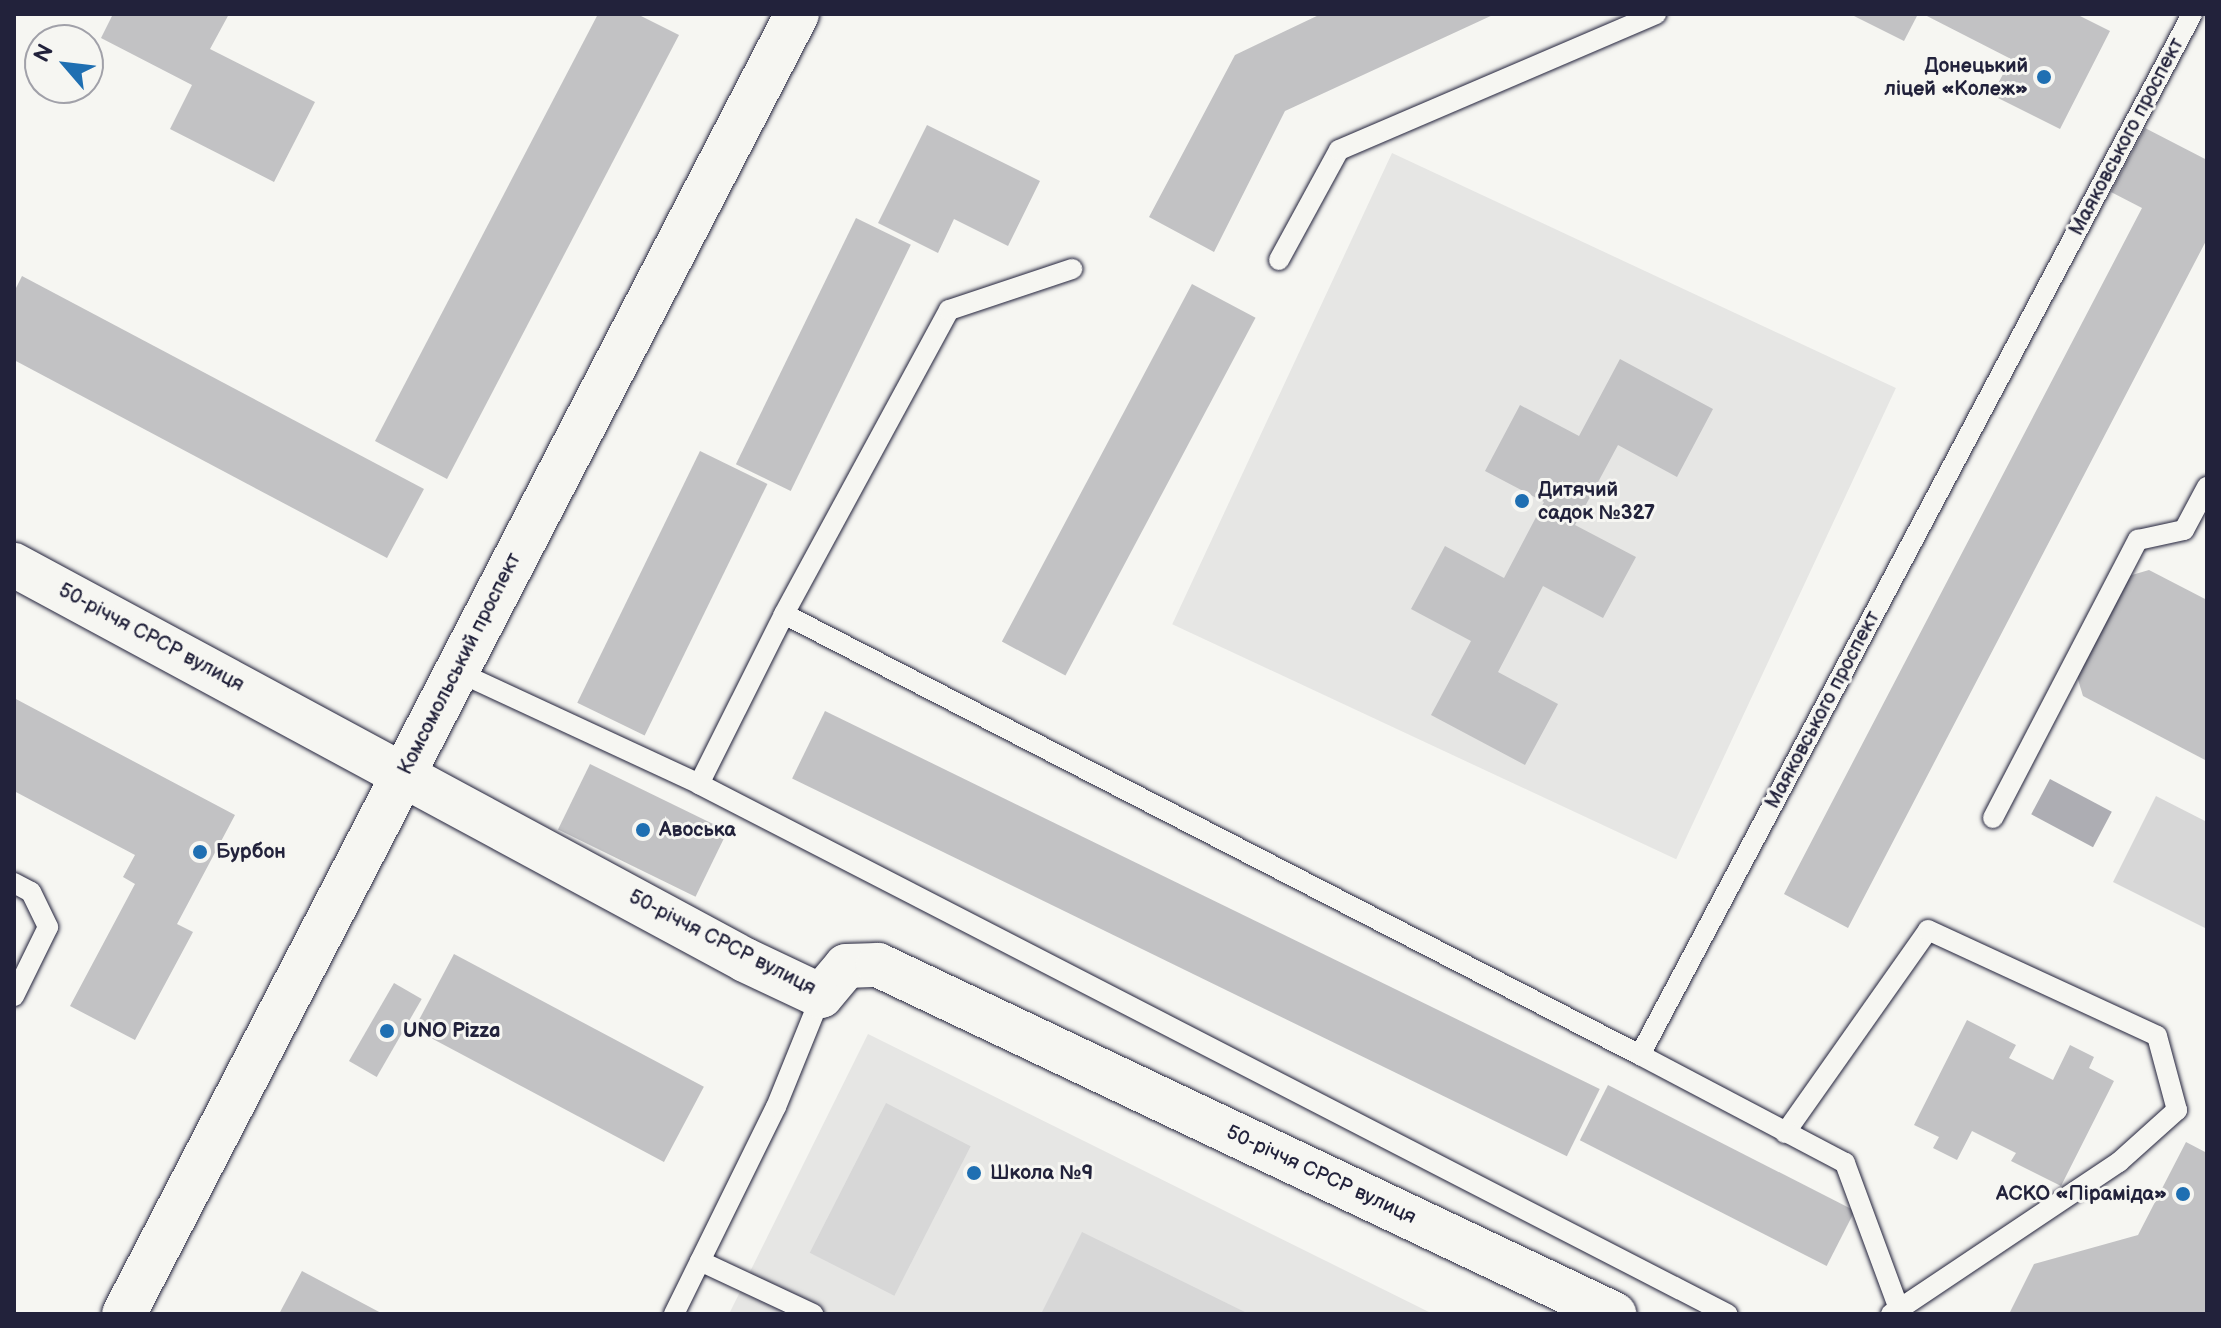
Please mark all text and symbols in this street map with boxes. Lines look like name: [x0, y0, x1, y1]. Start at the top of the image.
north arrow: [24, 24, 104, 104]
street label: Маяковського проспект: [2065, 34, 2189, 240]
text: N: [28, 40, 60, 67]
place label: Донецький ліцей «Колеж»: [1885, 54, 2028, 101]
marker: Донецький ліцей «Колеж»: [2035, 68, 2053, 86]
place label: Дитячий садок №327: [1538, 478, 1655, 525]
marker: Дитячий садок №327: [1513, 492, 1531, 510]
street label: Комсомольський проспект: [394, 549, 526, 779]
street label: 50-річчя СРСР вулиця: [54, 579, 248, 697]
street label: Маяковського проспект: [1761, 607, 1885, 813]
place label: Авоська: [659, 818, 736, 842]
marker: Авоська: [634, 821, 652, 839]
place label: Бурбон: [216, 840, 286, 864]
marker: Бурбон: [191, 843, 209, 861]
street label: 50-річчя СРСР вулиця: [624, 885, 820, 1001]
place label: UNO Pizza: [403, 1019, 500, 1043]
marker: UNO Pizza: [378, 1022, 396, 1040]
street label: 50-річчя СРСР вулиця: [1222, 1120, 1420, 1230]
place label: Школа №9: [990, 1161, 1093, 1185]
marker: Школа №9: [965, 1164, 983, 1182]
place label: АСКО «Піраміда»: [1996, 1182, 2167, 1206]
marker: АСКО «Піраміда»: [2174, 1185, 2192, 1203]

